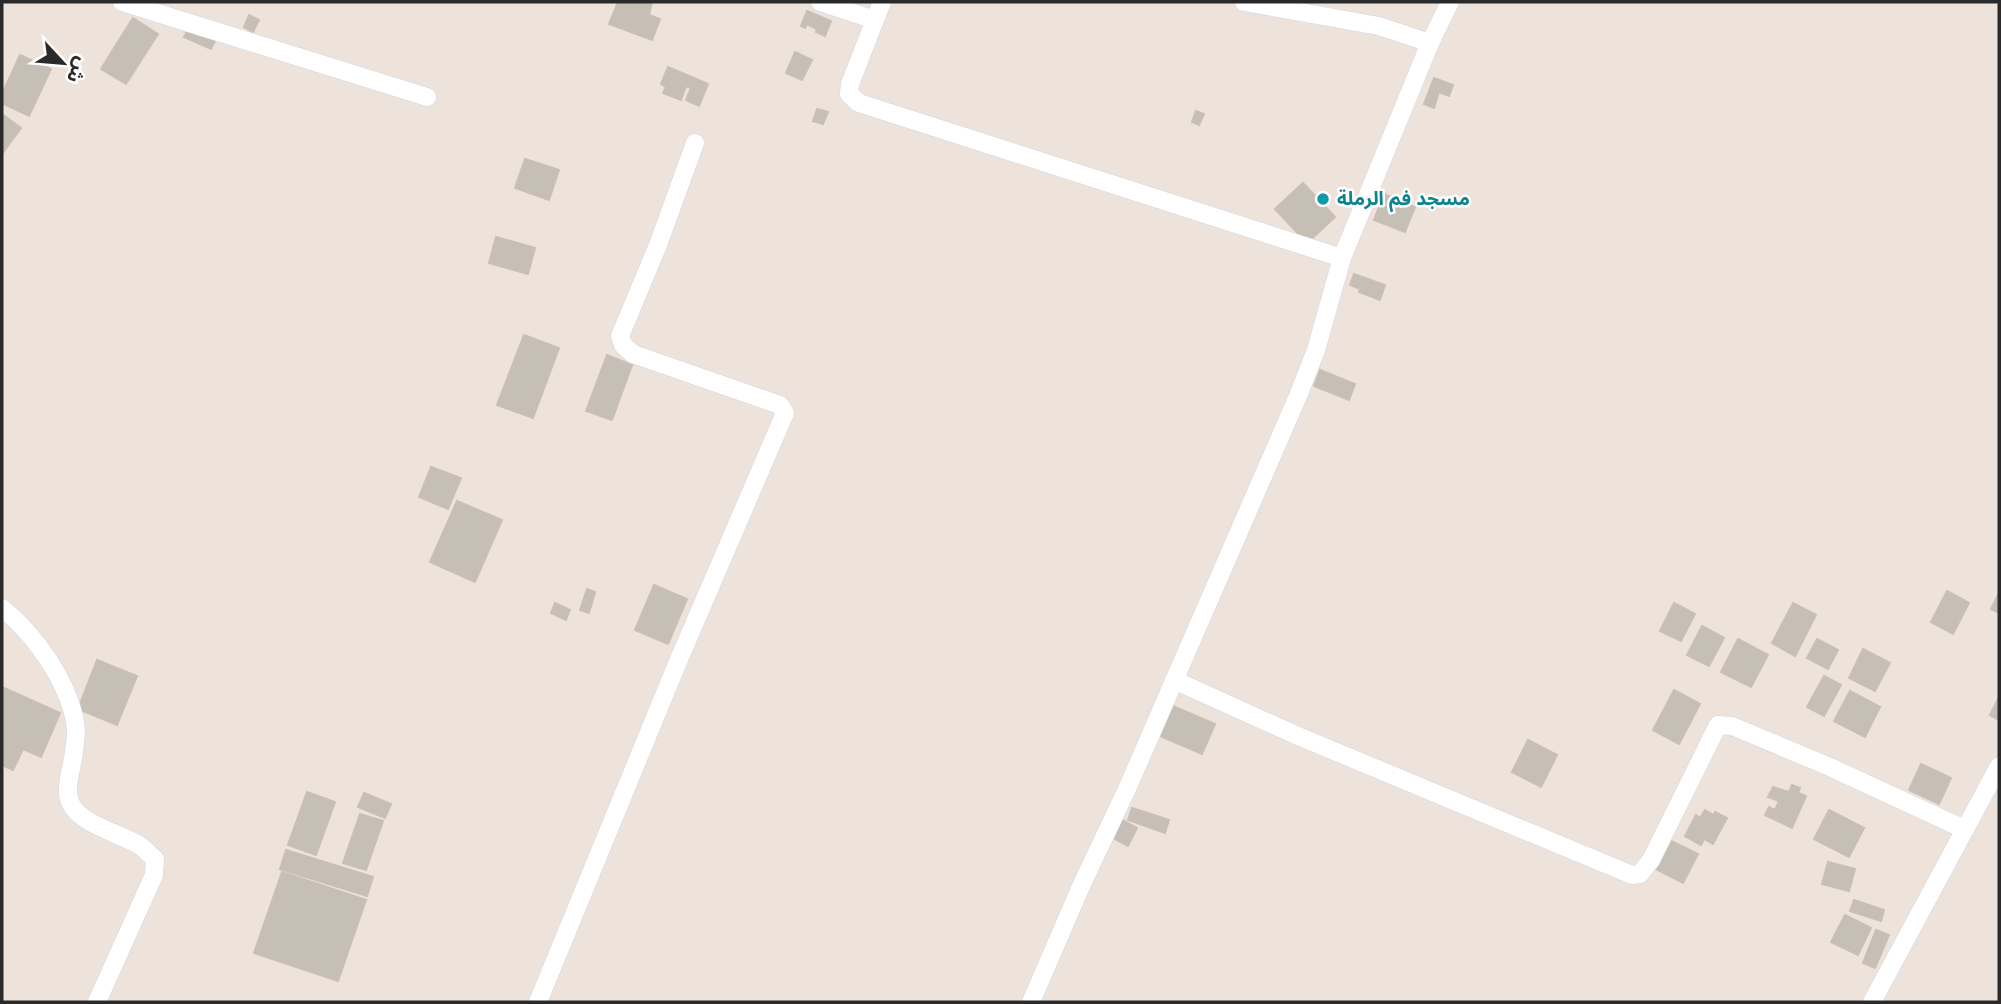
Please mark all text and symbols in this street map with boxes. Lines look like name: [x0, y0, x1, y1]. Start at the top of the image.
north arrow: [28, 28, 98, 98]
text: ش: [60, 53, 95, 87]
place label: مسجد فم الرملة: [1337, 186, 1470, 213]
marker: مسجد فم الرملة: [1315, 191, 1331, 207]

